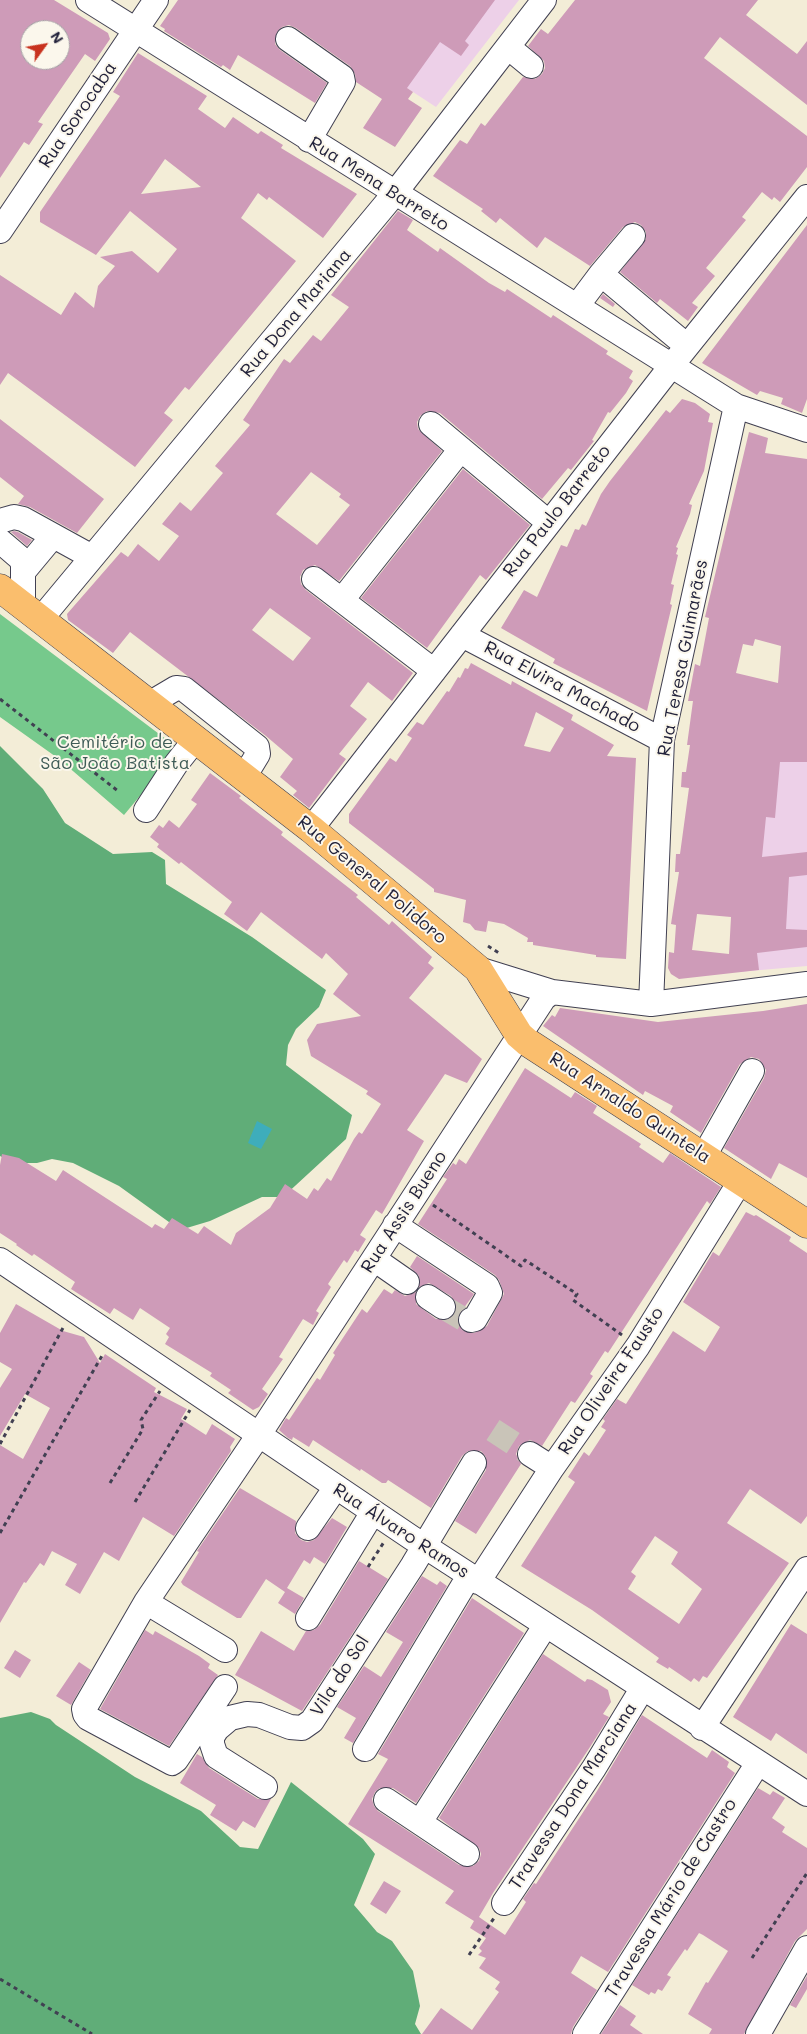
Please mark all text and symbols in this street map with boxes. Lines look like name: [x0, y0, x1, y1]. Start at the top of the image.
north arrow: [20, 20, 70, 70]
text: N: [46, 28, 68, 47]
street label: Rua Sorocaba: [35, 58, 121, 172]
street label: Rua Mena Barreto: [305, 132, 453, 236]
street label: Rua Dona Mariana: [236, 244, 356, 382]
street label: Rua Paulo Barreto: [499, 441, 615, 581]
street label: Rua Teresa Guimarães: [653, 558, 713, 758]
street label: Rua Elvira Machado: [480, 637, 644, 737]
park label: Cemitério de São João Batista: [40, 731, 190, 774]
street label: Rua General Polidoro: [293, 811, 451, 949]
street label: Rua Arnaldo Quintela: [545, 1048, 715, 1168]
street label: Rua Assis Bueno: [357, 1147, 451, 1277]
street label: Rua Oliveira Fausto: [554, 1303, 668, 1459]
street label: Rua Álvaro Ramos: [329, 1479, 473, 1583]
street label: Vila do Sol: [306, 1632, 374, 1720]
street label: Travessa Dona Marciana: [504, 1698, 642, 1894]
street label: Travessa Mário de Castro: [601, 1794, 741, 2002]

